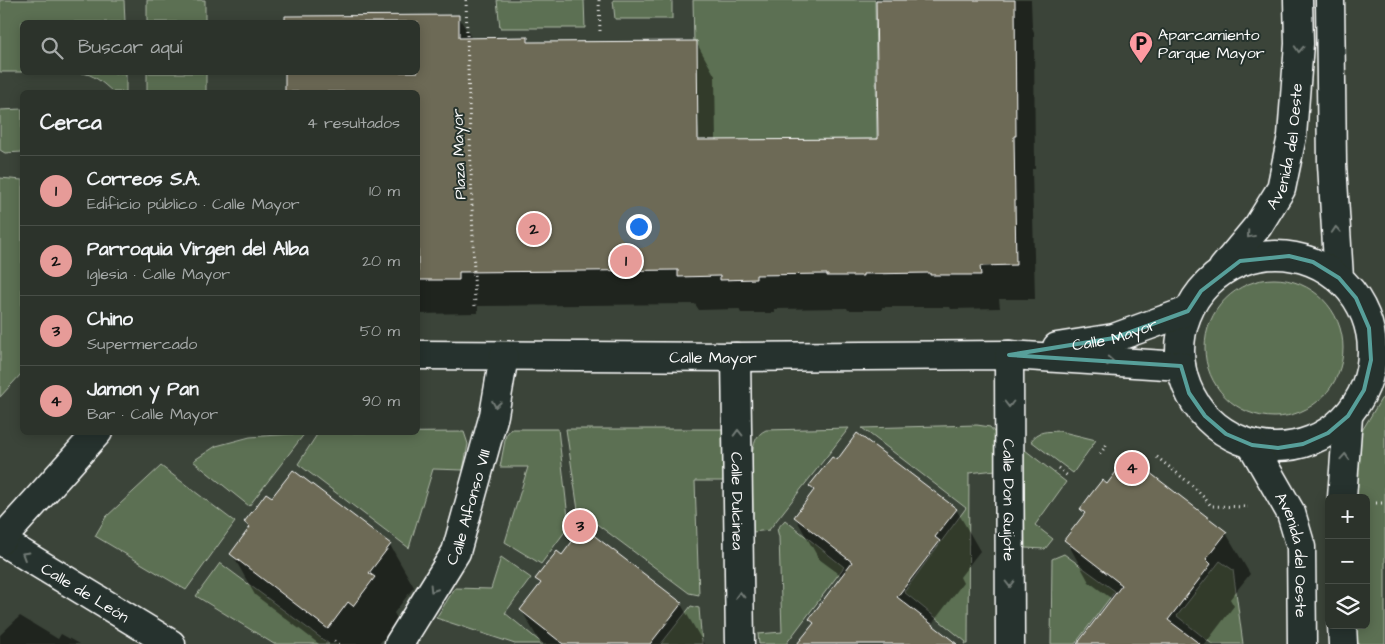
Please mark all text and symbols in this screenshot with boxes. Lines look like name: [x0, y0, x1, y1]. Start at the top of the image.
search box: [20, 20, 420, 75]
place label: Aparcamiento Parque Mayor: [1158, 24, 1265, 65]
parking icon: Aparcamiento Parque Mayor: [1128, 30, 1154, 64]
icon: search: [38, 34, 66, 62]
text: Buscar aquí: [78, 34, 182, 61]
one-way arrow: [1293, 45, 1304, 53]
street label: Avenida del Oeste: [1261, 82, 1308, 214]
text: Cerca: [40, 108, 102, 137]
street label: Plaza Mayor: [446, 108, 473, 200]
text: 4 resultados: [307, 112, 400, 134]
text: Correos S.A.: [87, 166, 200, 193]
text: 1: [55, 180, 57, 202]
text: 10 m: [369, 180, 400, 202]
text: Edificio público · Calle Mayor: [87, 193, 300, 215]
pin: 2: [518, 210, 550, 248]
your location: [626, 214, 652, 240]
one-way arrow: [1331, 225, 1342, 233]
one-way arrow: [1247, 230, 1256, 239]
text: Parroquia Virgen del Alba: [87, 236, 309, 263]
pin: 1: [610, 242, 642, 280]
text: 2: [51, 250, 61, 272]
text: 20 m: [362, 250, 400, 272]
text: Iglesia · Calle Mayor: [87, 263, 230, 285]
text: Chino: [87, 306, 133, 333]
street label: Calle Mayor: [1070, 313, 1161, 356]
text: 3: [52, 320, 60, 342]
text: 50 m: [360, 320, 400, 342]
text: Supermercado: [87, 333, 197, 355]
street label: Calle Mayor: [669, 347, 757, 370]
one-way arrow: [1106, 356, 1114, 367]
text: Jamon y Pan: [87, 376, 199, 403]
text: 4: [51, 390, 61, 412]
text: 90 m: [362, 390, 400, 412]
one-way arrow: [491, 399, 501, 408]
one-way arrow: [1004, 400, 1014, 408]
text: Bar · Calle Mayor: [87, 403, 218, 425]
one-way arrow: [732, 429, 743, 437]
street label: Calle Don Quijote: [997, 439, 1020, 562]
street label: Calle Alfonso VIII: [441, 447, 496, 569]
pin: 4: [1116, 449, 1148, 487]
street label: Calle Dulcinea: [725, 452, 749, 550]
one-way arrow: [1339, 452, 1350, 460]
street label: Avenida del Oeste: [1269, 488, 1312, 618]
map controls: [1325, 494, 1370, 629]
button: +: [1325, 494, 1370, 539]
pin: 3: [564, 507, 596, 545]
button: −: [1325, 539, 1370, 584]
one-way arrow: [21, 552, 30, 562]
street label: Calle de León: [37, 558, 133, 628]
one-way arrow: [1005, 580, 1015, 588]
one-way arrow: [429, 584, 439, 593]
button: layers: [1325, 584, 1370, 629]
one-way arrow: [735, 591, 745, 599]

